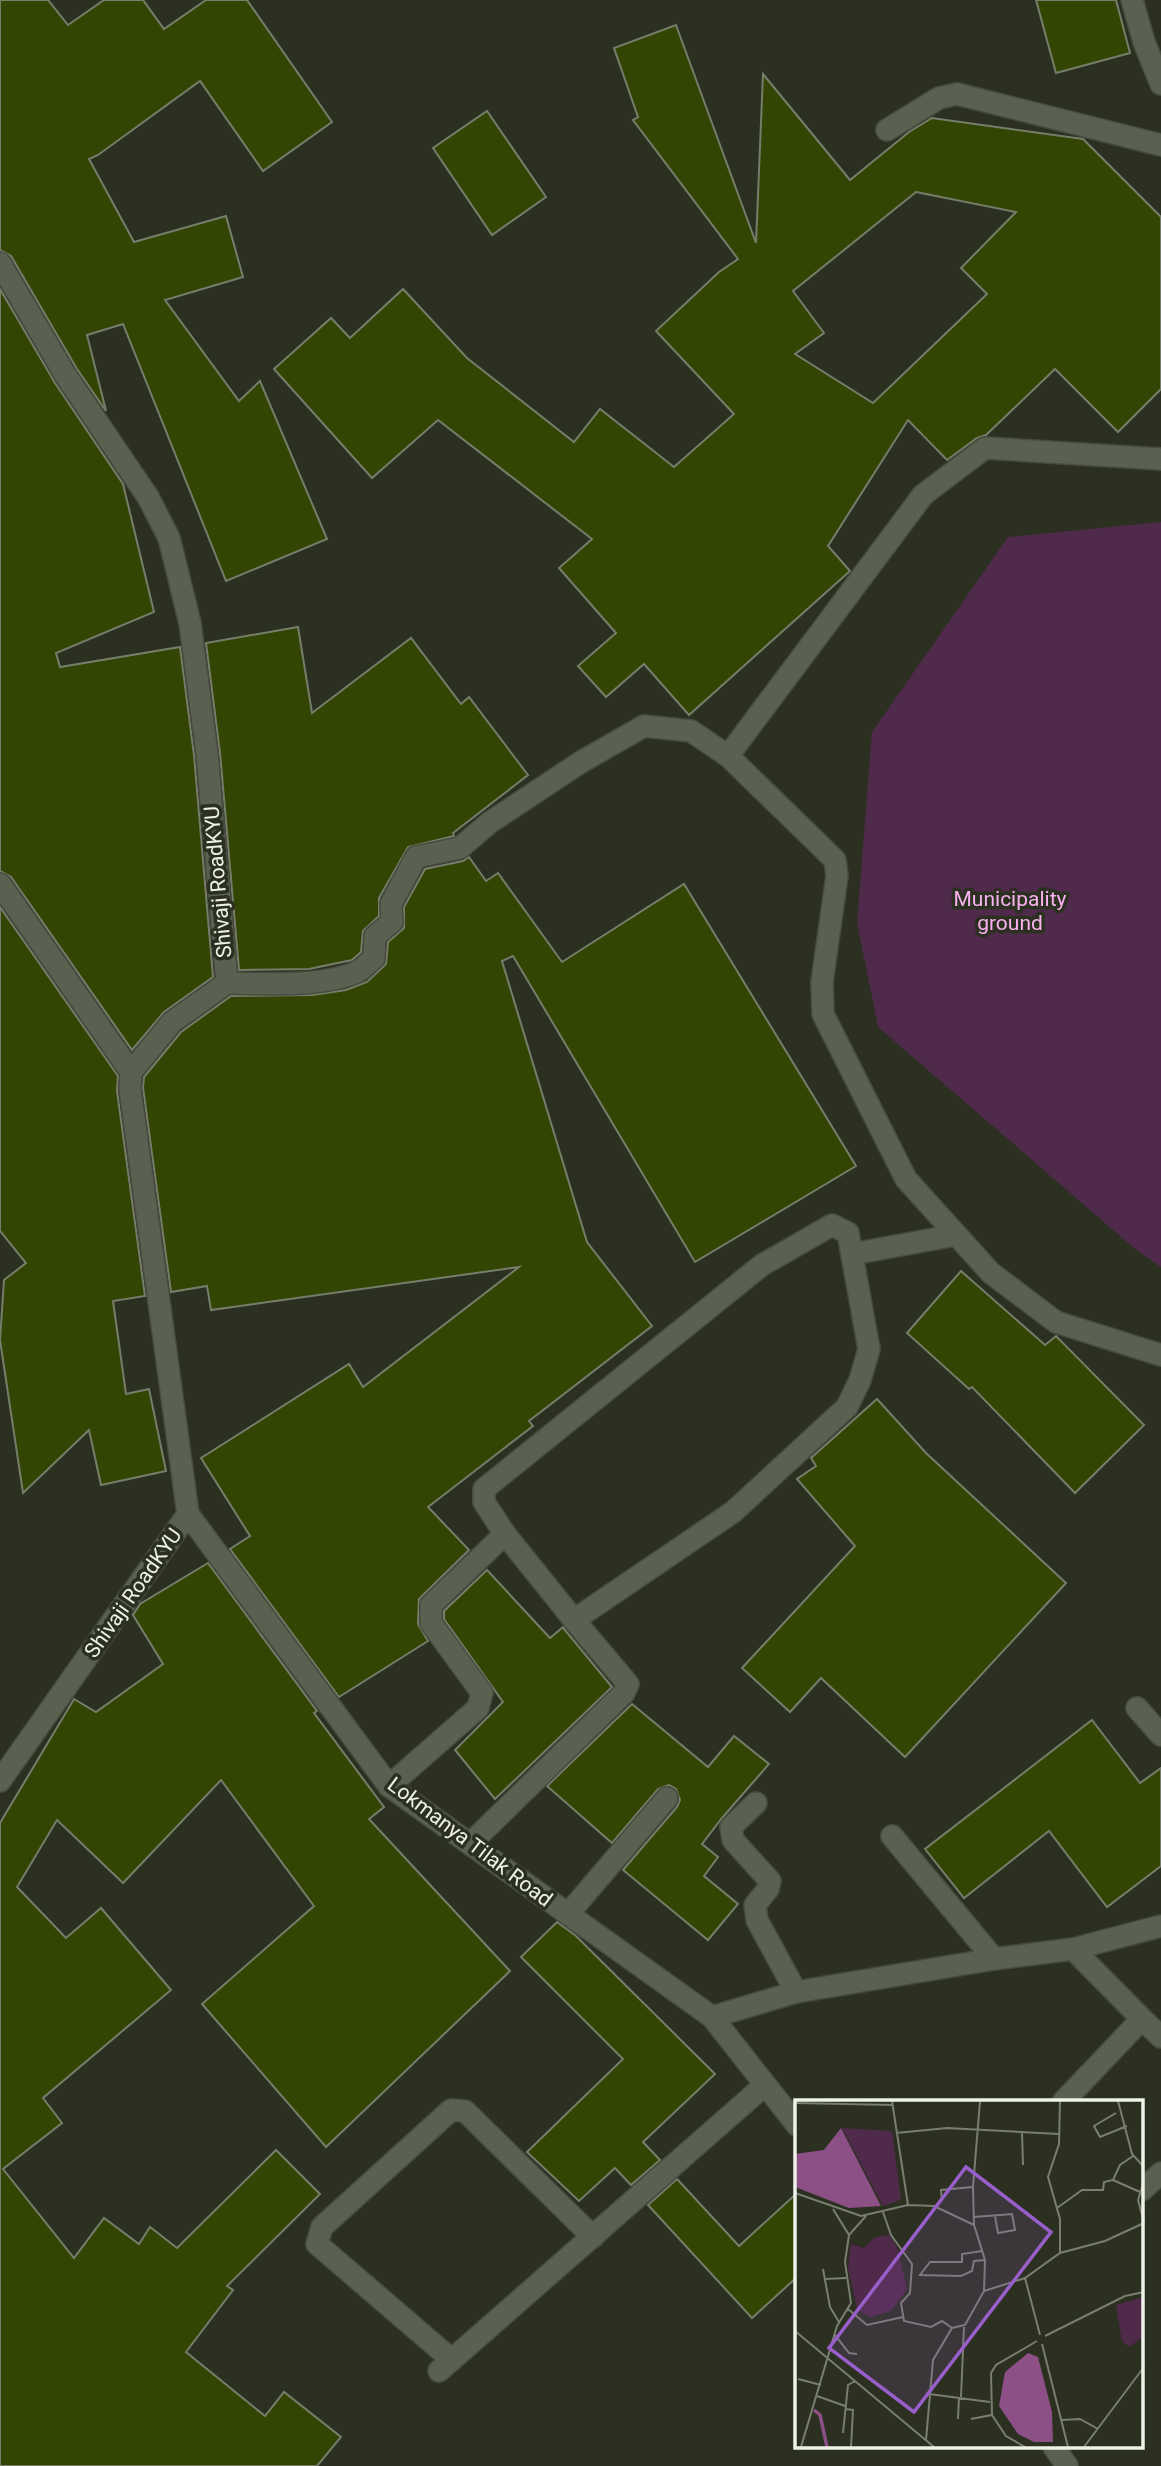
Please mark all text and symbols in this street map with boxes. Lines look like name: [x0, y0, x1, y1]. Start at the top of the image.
street label: Shivaji RoadKYU: [199, 805, 237, 959]
park label: Municipality ground: [954, 887, 1067, 935]
street label: Shivaji RoadKYU: [79, 1524, 187, 1662]
street label: Lokmanya Tilak Road: [383, 1772, 557, 1912]
inset map: [795, 2100, 1144, 2448]

